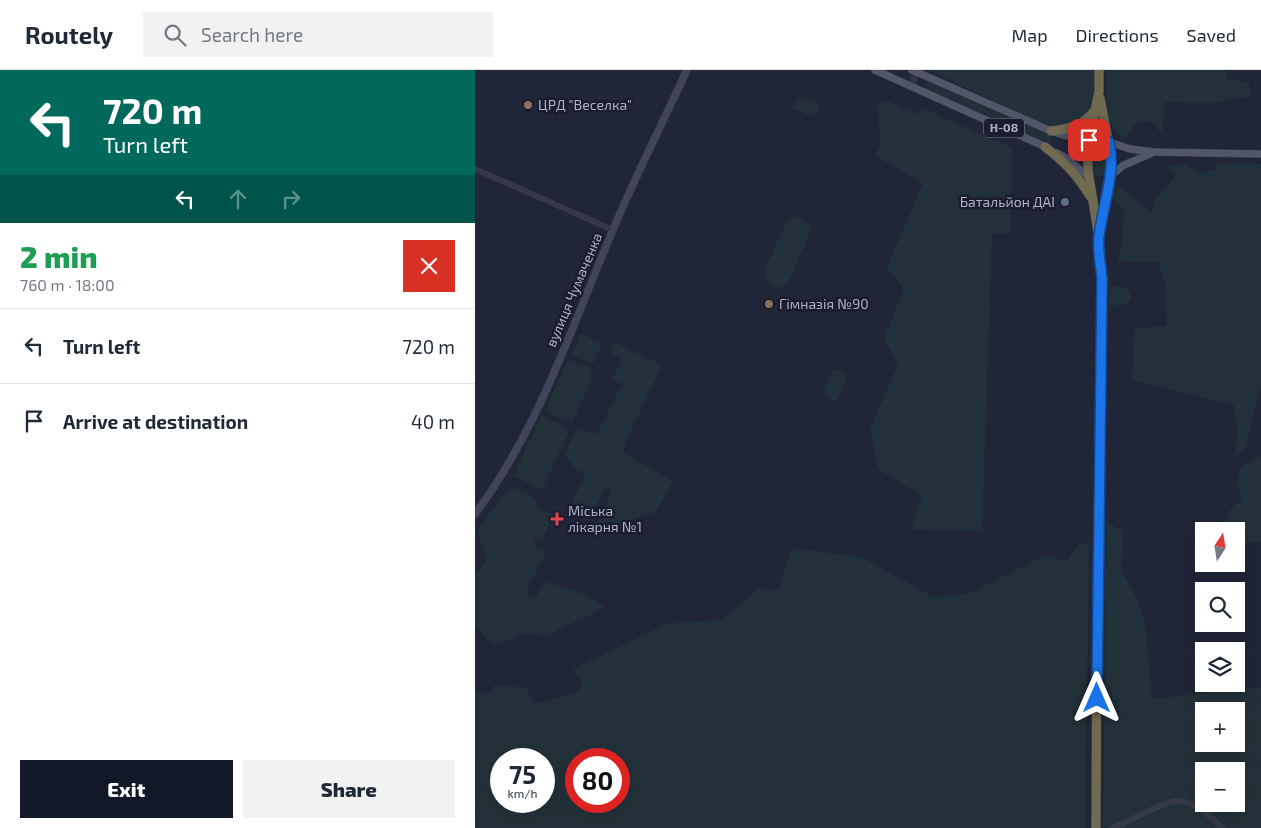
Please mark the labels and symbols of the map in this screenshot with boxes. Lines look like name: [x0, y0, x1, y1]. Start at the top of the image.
place label: ЦРД "Веселка": [538, 96, 632, 113]
marker: ЦРД "Веселка": [522, 99, 534, 111]
road number: Н-08: [984, 118, 1024, 138]
pin: [1068, 119, 1110, 161]
place label: Батальйон ДАI: [960, 193, 1055, 210]
marker: Батальйон ДАI: [1059, 196, 1071, 208]
street label: вулиця Чумаченка: [542, 230, 605, 350]
place label: Гімназія №90: [779, 295, 869, 312]
marker: Гімназія №90: [763, 298, 775, 310]
place label: Міська лікарня №1: [568, 502, 642, 535]
marker: Міська лікарня №1: [550, 512, 564, 526]
north arrow: [1195, 522, 1245, 572]
position arrow: [1070, 671, 1122, 723]
speed limit sign: 80: [565, 748, 630, 813]

